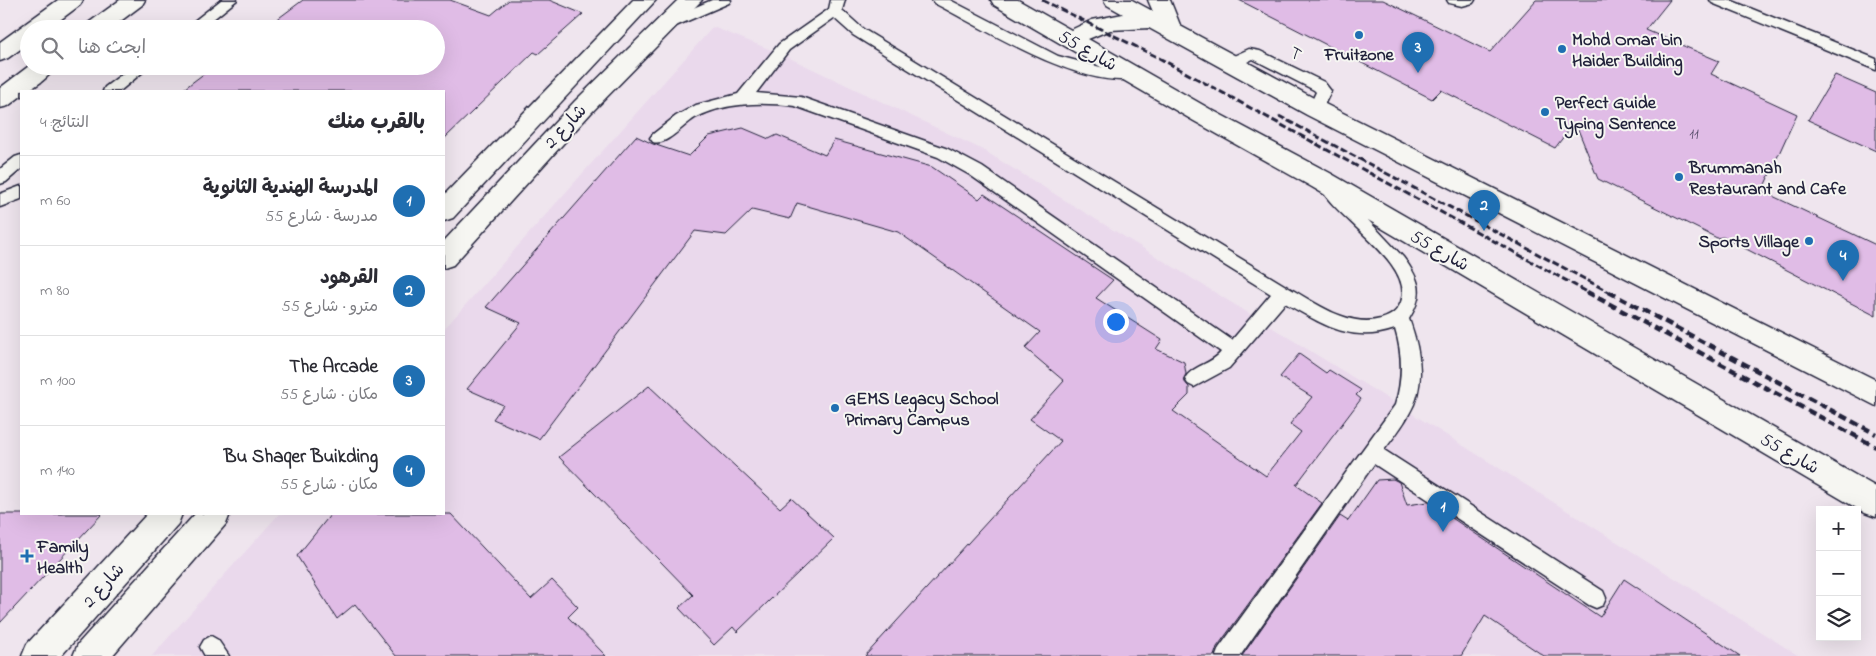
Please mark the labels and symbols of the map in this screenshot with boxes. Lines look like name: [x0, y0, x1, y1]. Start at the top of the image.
street label: شارع 55: [1053, 24, 1121, 79]
place label: Mohd Omar bin Haider Building: [1572, 28, 1683, 76]
marker: Fruitzone: [1353, 29, 1365, 41]
pin: 3: [1402, 32, 1434, 73]
street label: T: [1285, 41, 1305, 69]
place label: Fruitzone: [1323, 43, 1395, 69]
marker: Mohd Omar bin Haider Building: [1556, 43, 1568, 55]
place label: Perfect Guide Typing Sentence: [1555, 91, 1677, 139]
street label: شارع 2: [539, 99, 594, 155]
marker: Perfect Guide Typing Sentence: [1539, 106, 1551, 118]
house number: 11: [1689, 123, 1699, 145]
place label: Brummanah Restaurant and Cafe: [1688, 156, 1847, 203]
marker: Brummanah Restaurant and Cafe: [1673, 171, 1685, 183]
pin: 2: [1468, 190, 1500, 231]
street label: شارع 55: [1405, 224, 1473, 279]
place label: Sports Village: [1698, 230, 1800, 257]
marker: Sports Village: [1803, 235, 1815, 247]
pin: 4: [1827, 240, 1859, 281]
your location: [1103, 309, 1129, 335]
place label: GEMS Legacy School Primary Campus: [845, 387, 999, 435]
marker: GEMS Legacy School Primary Campus: [829, 402, 841, 414]
street label: شارع 55: [1755, 427, 1823, 482]
pin: 1: [1427, 491, 1459, 532]
place label: Family Health: [36, 535, 89, 582]
marker: Family Health: [21, 550, 33, 562]
street label: شارع 2: [77, 558, 132, 615]

